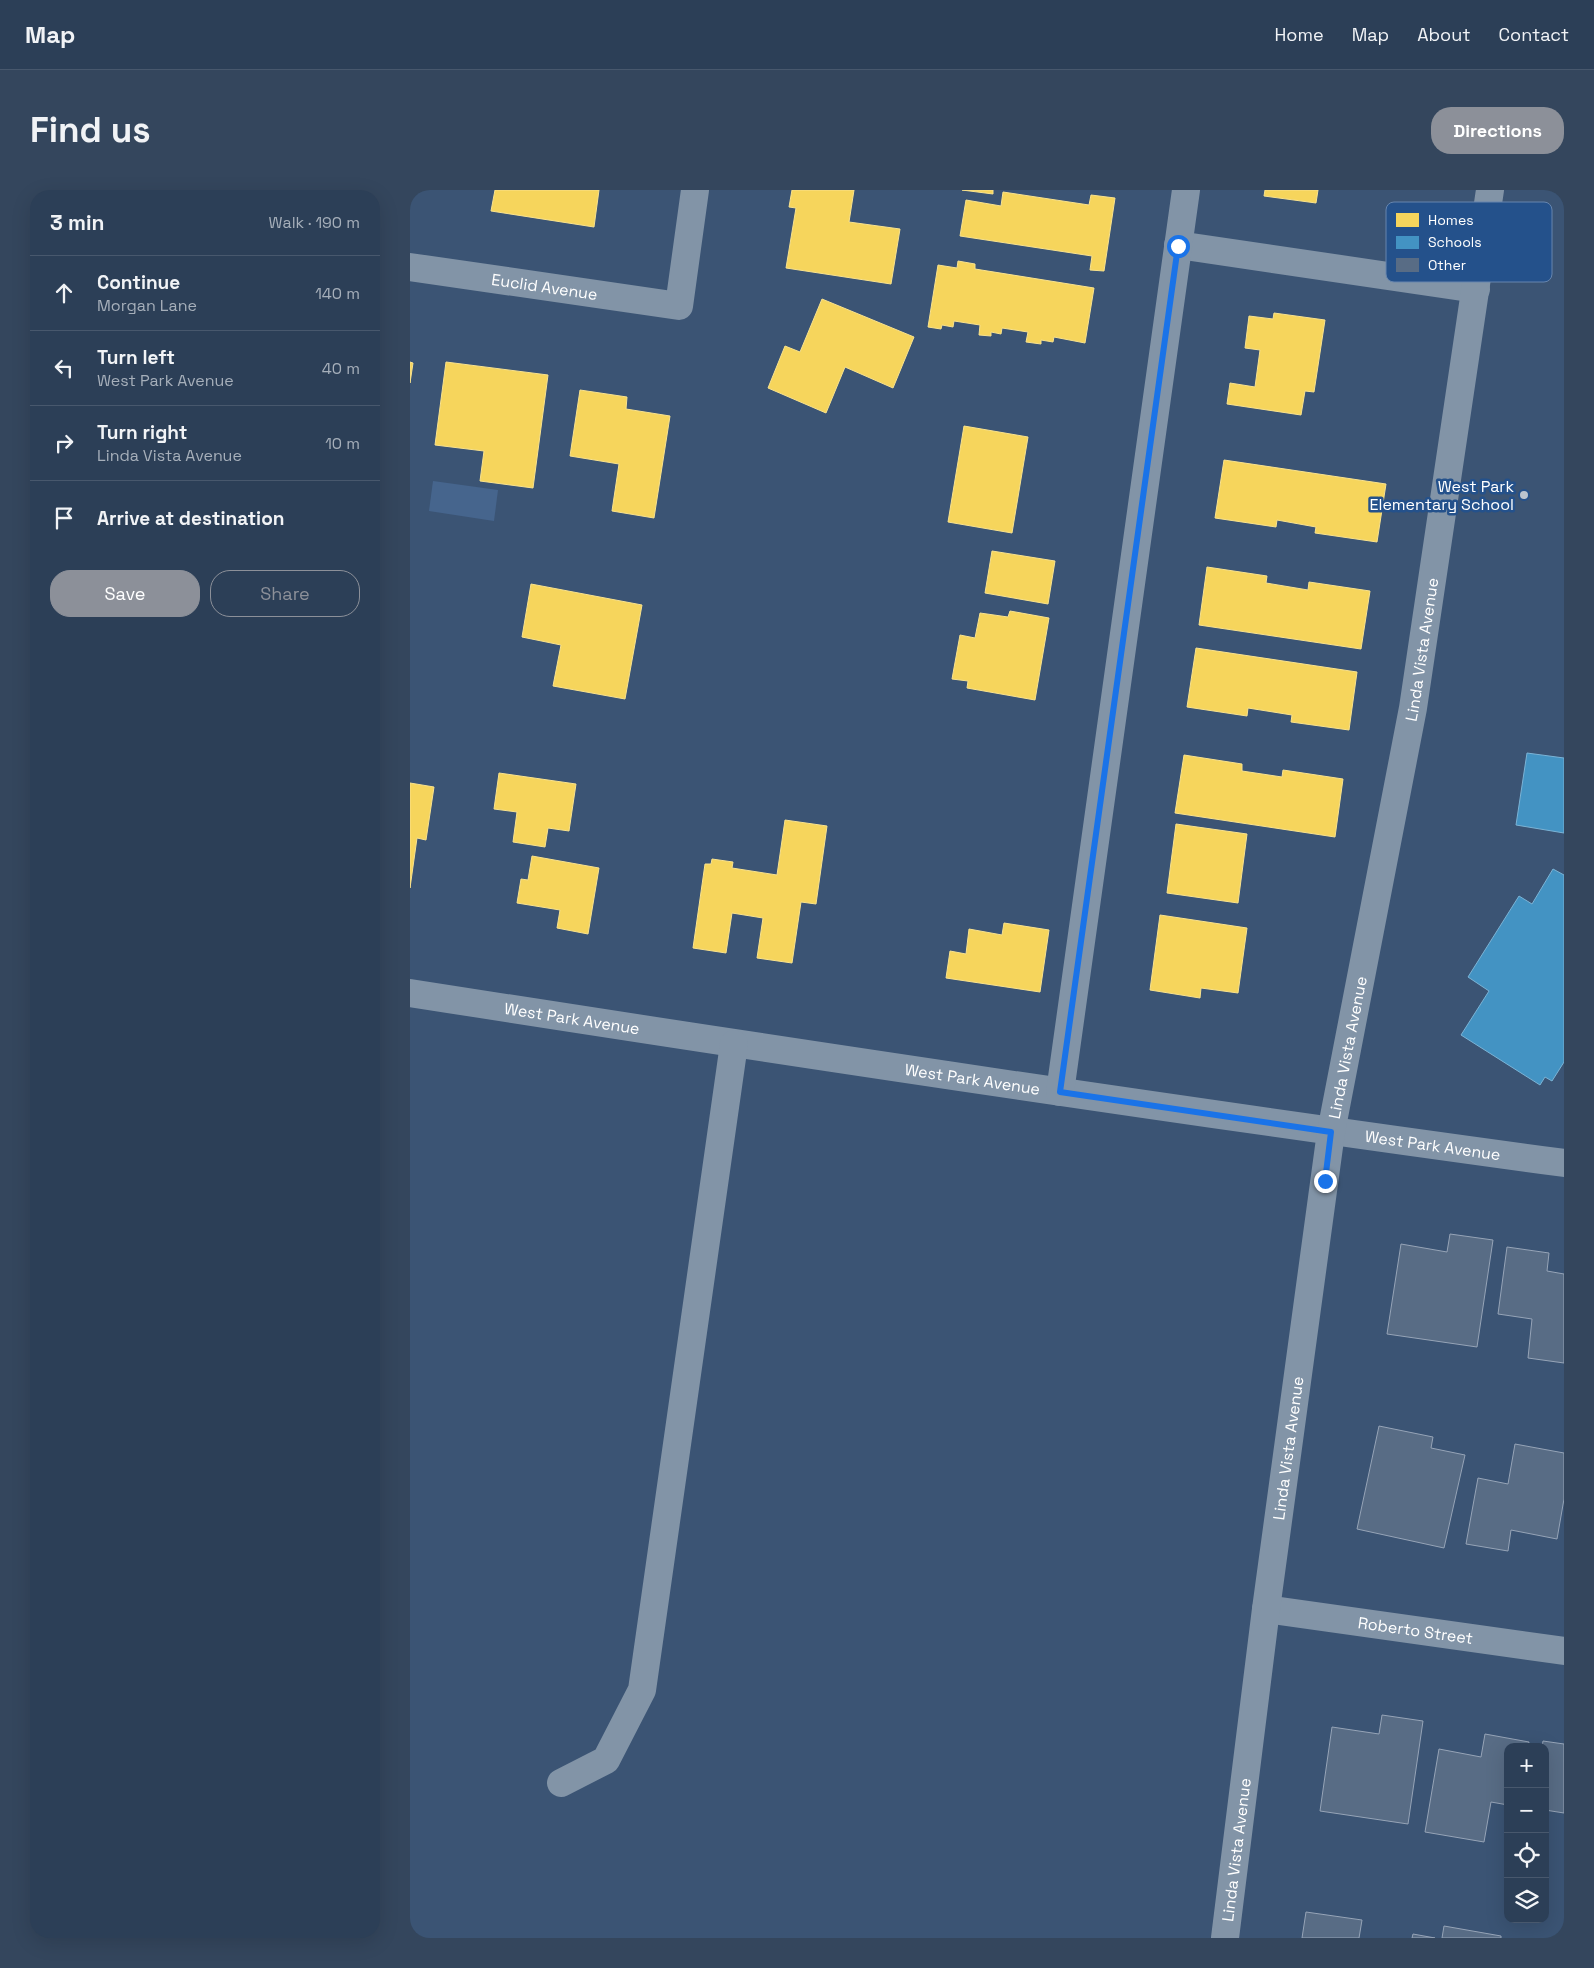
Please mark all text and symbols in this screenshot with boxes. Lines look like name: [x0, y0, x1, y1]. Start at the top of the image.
text: Map: [25, 19, 75, 50]
text: Home: [1275, 23, 1324, 46]
text: Map: [1352, 23, 1389, 46]
text: About: [1417, 23, 1471, 46]
text: Contact: [1499, 23, 1569, 46]
button: Directions: [1431, 107, 1564, 154]
text: Find us: [30, 108, 151, 152]
legend: [1386, 202, 1552, 282]
text: 3 min: [50, 209, 105, 236]
text: Homes: [1428, 211, 1474, 229]
text: Walk · 190 m: [269, 212, 360, 233]
text: Schools: [1428, 233, 1482, 251]
route start: [1167, 235, 1190, 258]
text: Other: [1428, 256, 1466, 274]
street label: Euclid Avenue: [490, 268, 599, 305]
text: Continue: [97, 270, 180, 295]
icon: ahead: [50, 279, 78, 307]
text: 140 m: [315, 283, 360, 304]
text: Morgan Lane: [97, 295, 197, 316]
text: Turn left: [97, 345, 175, 370]
icon: left: [50, 354, 78, 382]
text: 40 m: [322, 358, 360, 379]
text: West Park Avenue: [97, 370, 234, 391]
text: Turn right: [97, 420, 187, 445]
icon: right: [50, 429, 78, 457]
text: 10 m: [325, 433, 360, 454]
text: Linda Vista Avenue: [97, 445, 242, 466]
place label: West Park Elementary School: [1369, 476, 1514, 515]
marker: West Park Elementary School: [1518, 489, 1530, 501]
icon: arrive: [50, 504, 78, 532]
text: Arrive at destination: [97, 506, 285, 531]
button: Save: [50, 570, 200, 617]
button: Share: [210, 570, 360, 617]
street label: Linda Vista Avenue: [1400, 576, 1443, 723]
street label: Linda Vista Avenue: [1323, 974, 1371, 1121]
street label: West Park Avenue: [503, 997, 641, 1039]
street label: West Park Avenue: [903, 1058, 1042, 1099]
street label: West Park Avenue: [1364, 1125, 1502, 1165]
route end: [1314, 1170, 1337, 1193]
street label: Linda Vista Avenue: [1268, 1375, 1308, 1521]
street label: Roberto Street: [1357, 1612, 1474, 1649]
map controls: [1504, 1743, 1549, 1923]
button: +: [1504, 1743, 1549, 1788]
street label: Linda Vista Avenue: [1217, 1776, 1255, 1923]
button: −: [1504, 1788, 1549, 1833]
button: locate: [1504, 1833, 1549, 1878]
button: layers: [1504, 1878, 1549, 1923]

